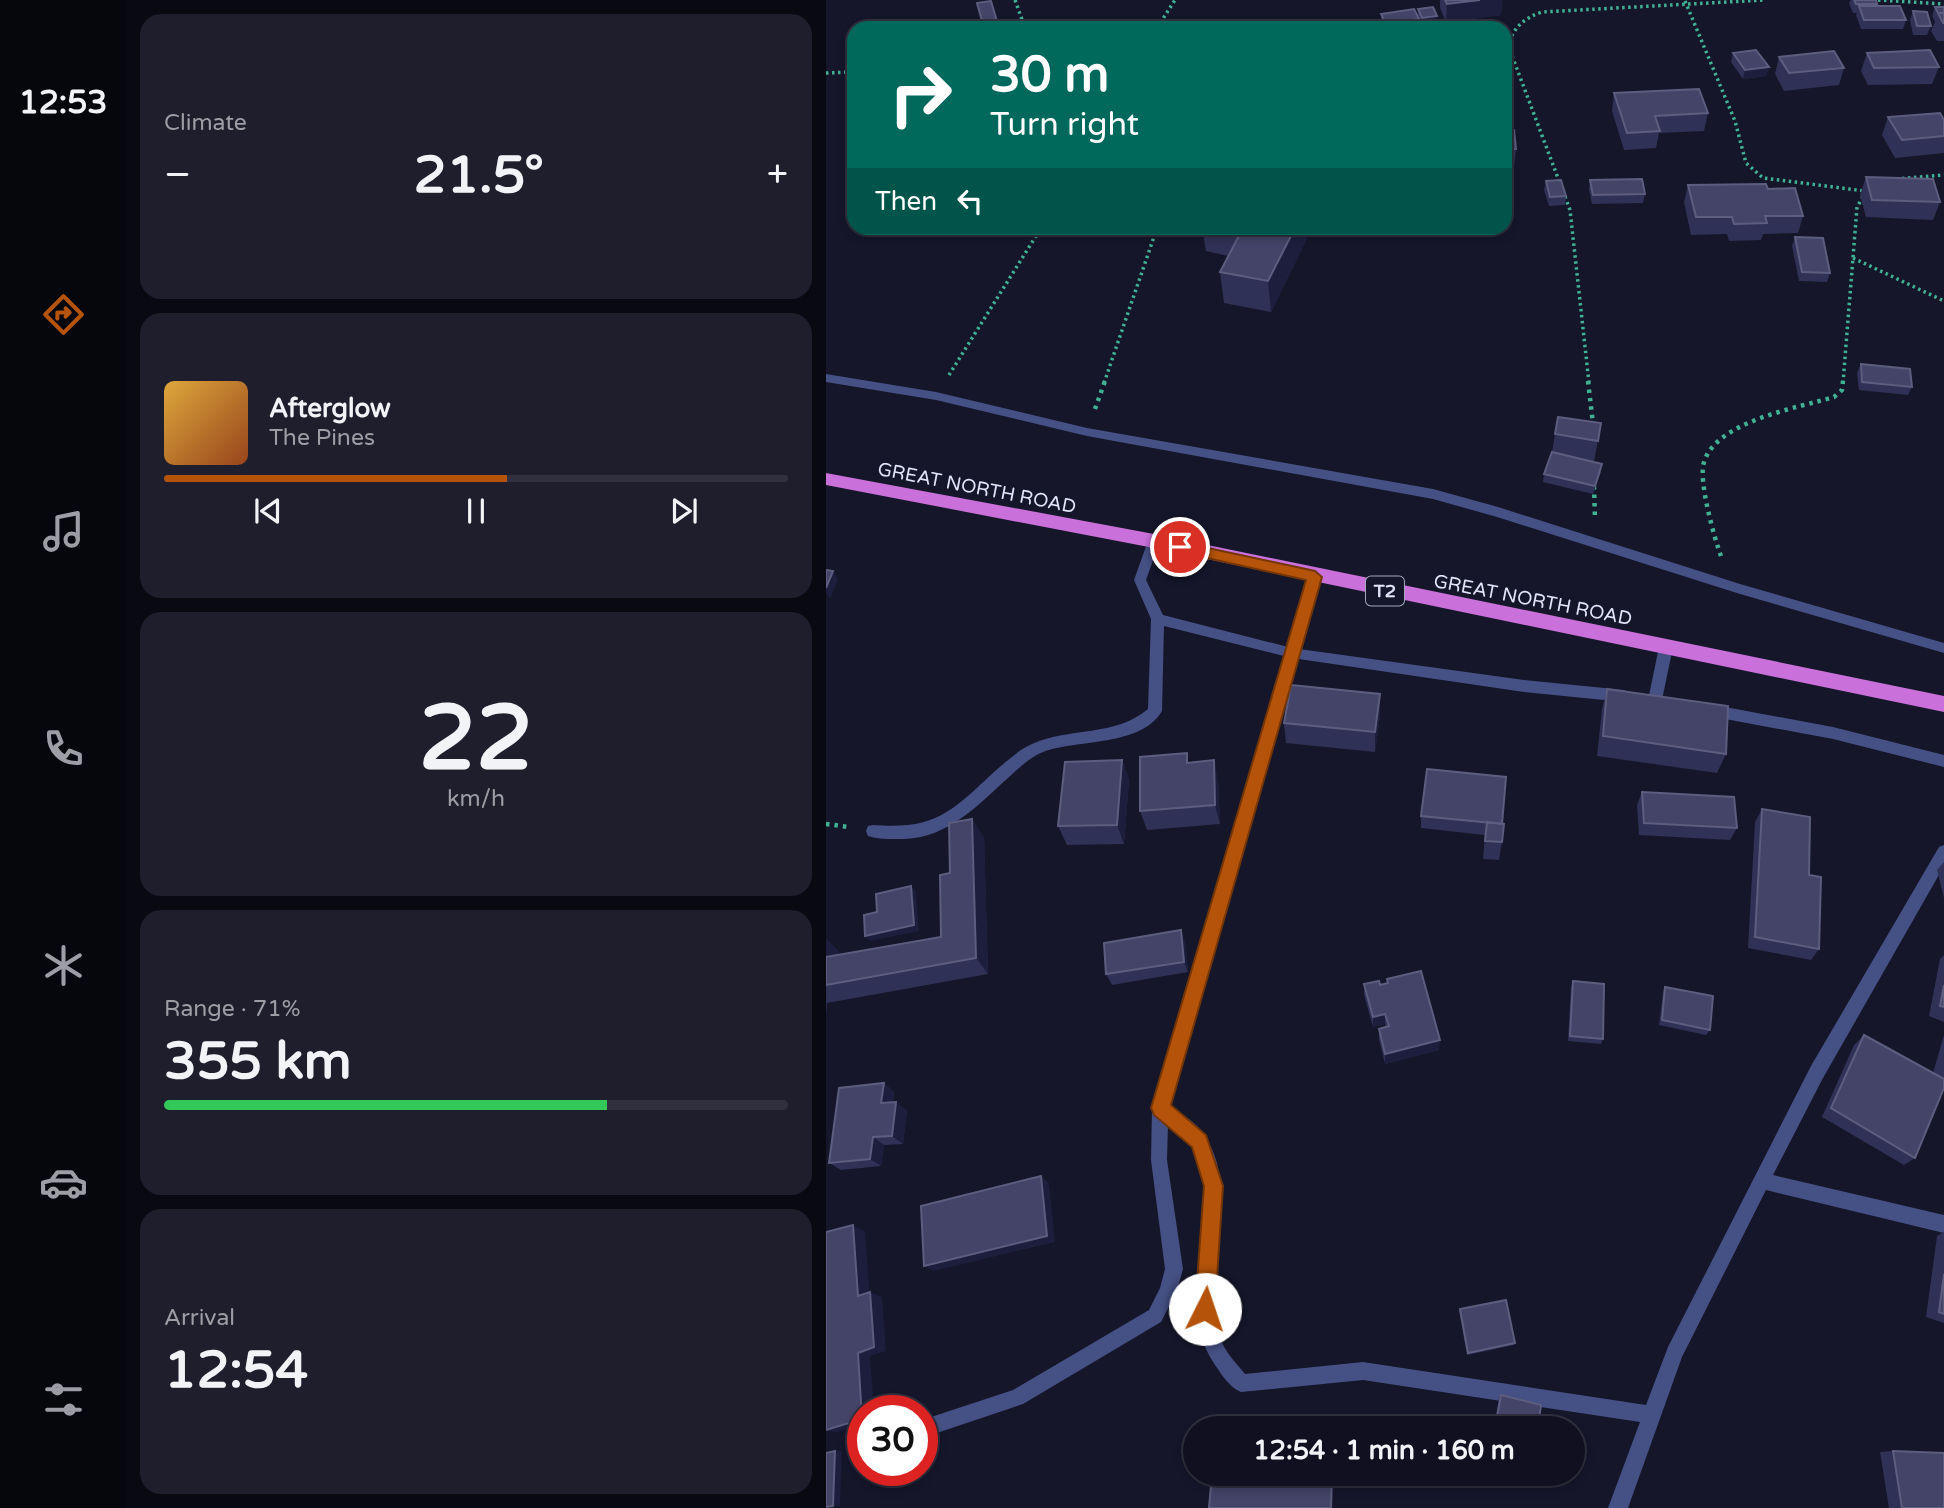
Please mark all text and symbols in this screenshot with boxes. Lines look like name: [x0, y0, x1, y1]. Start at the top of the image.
text: 30 m: [990, 46, 1109, 105]
icon: right: [875, 49, 966, 140]
text: 12:53: [19, 84, 107, 122]
text: Turn right: [990, 106, 1139, 144]
text: Climate: [164, 109, 247, 137]
text: 21.5°: [414, 144, 544, 207]
text: −: [164, 152, 191, 198]
text: +: [767, 152, 788, 198]
icon: left: [951, 182, 989, 220]
text: Then: [875, 186, 937, 217]
icon: directions: [39, 290, 88, 339]
text: Afterglow: [269, 393, 391, 424]
text: The Pines: [269, 424, 375, 452]
street label: GREAT NORTH ROAD: [876, 458, 1078, 518]
icon: previous: [249, 492, 287, 530]
icon: pause: [457, 492, 495, 530]
icon: next: [665, 492, 703, 530]
icon: music: [39, 507, 88, 556]
pin: [1150, 517, 1210, 577]
icon: arrive: [1161, 528, 1199, 566]
street label: GREAT NORTH ROAD: [1432, 570, 1634, 630]
road number: T2: [1366, 576, 1404, 606]
text: 22: [419, 684, 533, 794]
icon: phone: [39, 724, 88, 773]
text: km/h: [447, 785, 505, 813]
icon: climate: [39, 941, 88, 990]
text: Range · 71%: [164, 995, 300, 1023]
text: 355 km: [164, 1030, 352, 1093]
icon: car: [39, 1158, 88, 1207]
position arrow: [1168, 1272, 1242, 1346]
text: Arrival: [164, 1304, 235, 1332]
text: 12:54: [164, 1339, 308, 1402]
icon: filters: [39, 1375, 88, 1424]
speed limit sign: 30: [847, 1395, 938, 1486]
text: 12:54 · 1 min · 160 m: [1253, 1435, 1515, 1466]

